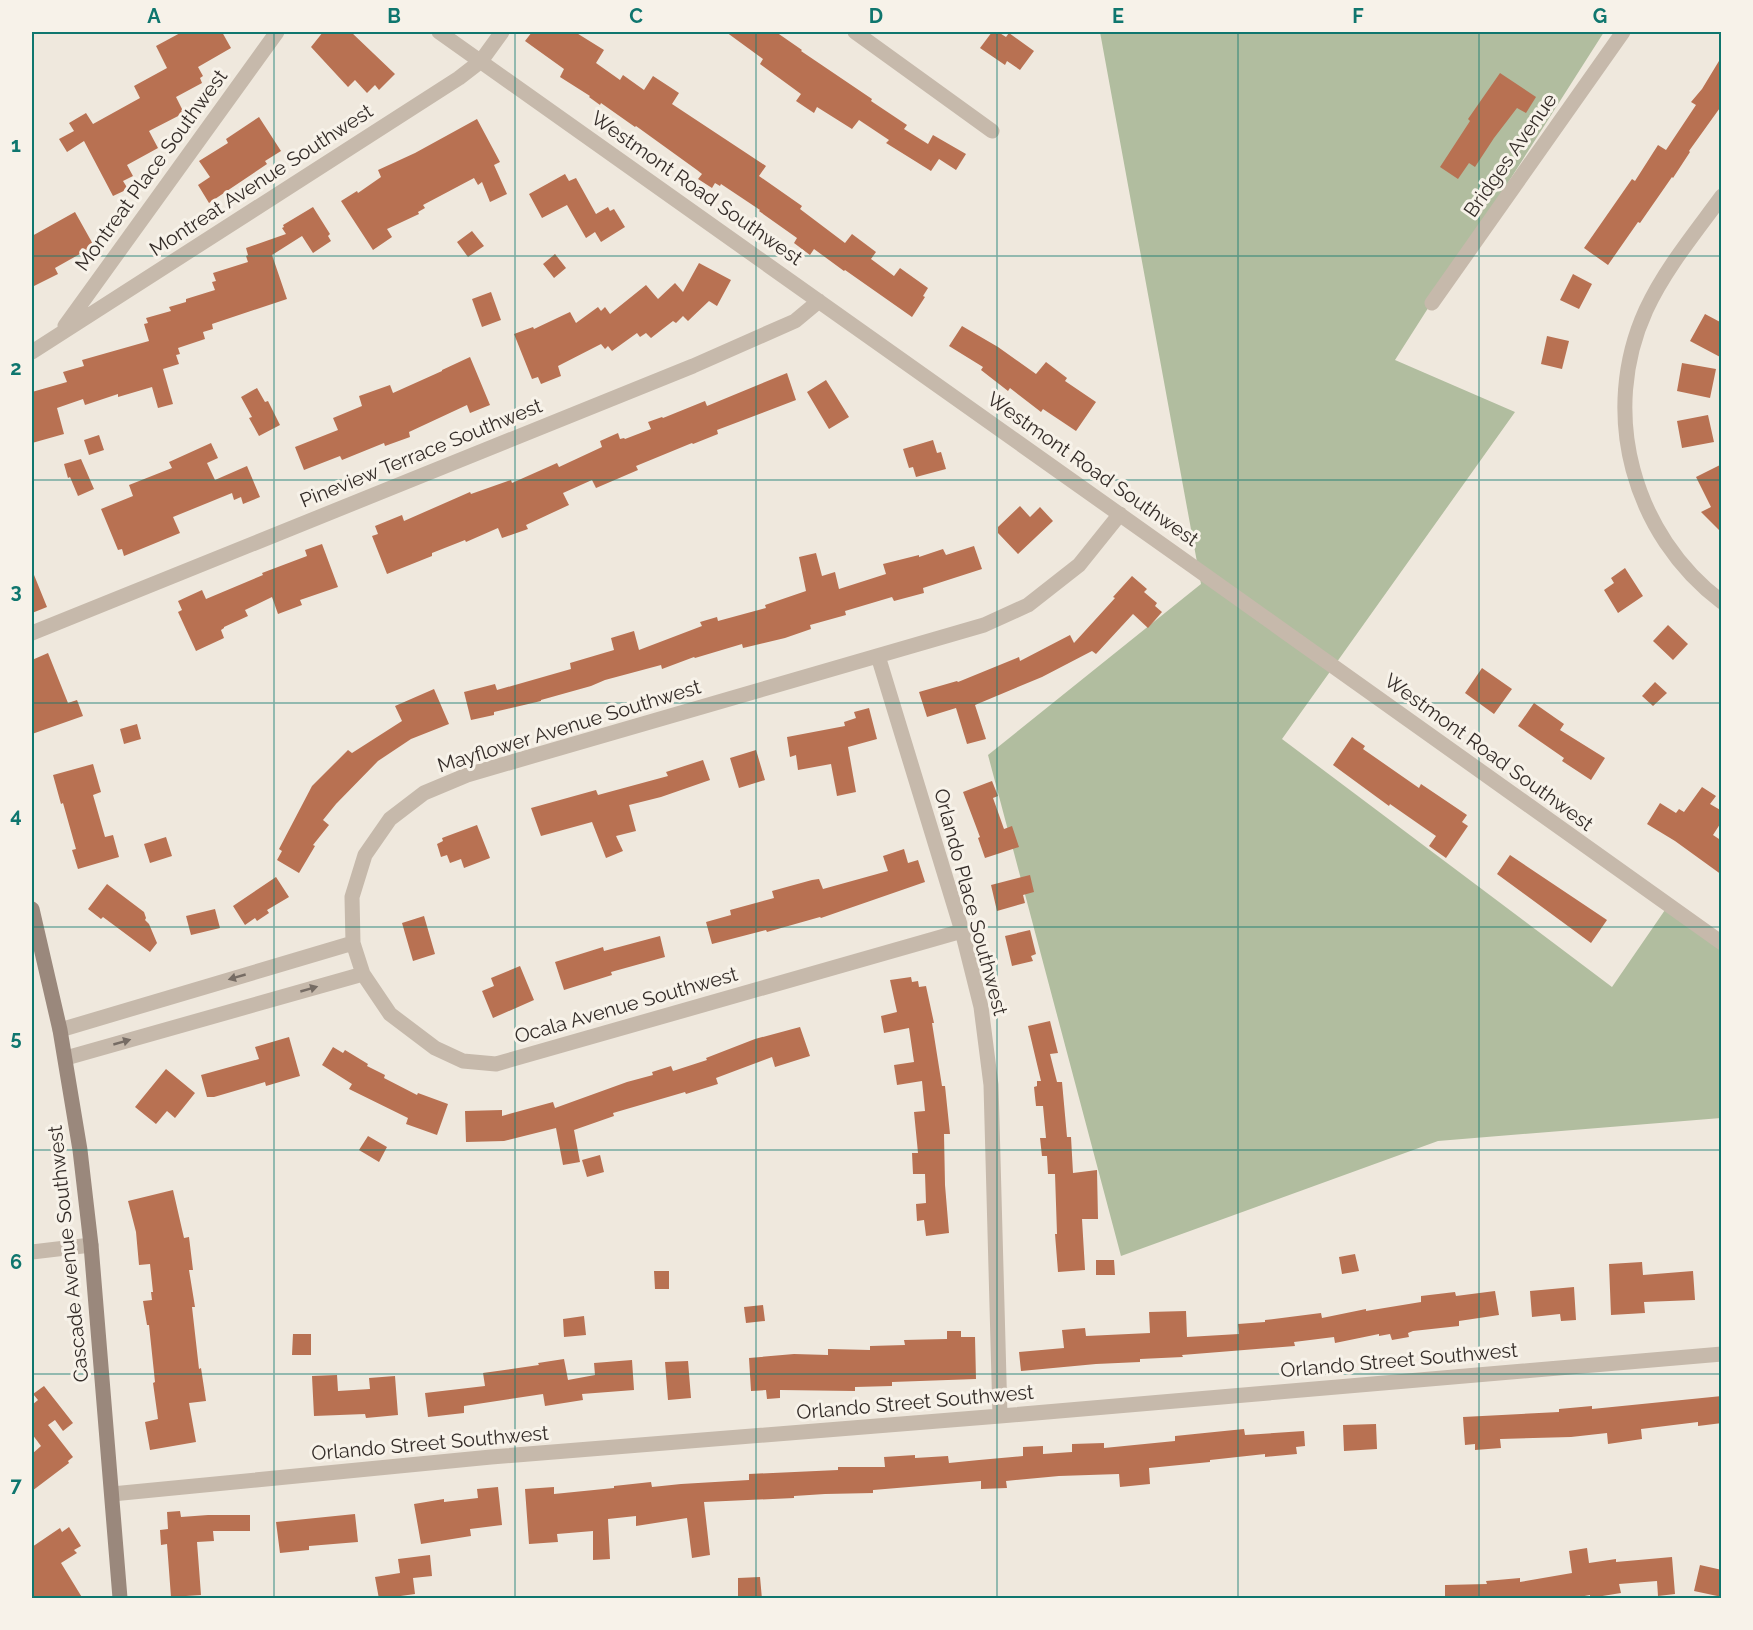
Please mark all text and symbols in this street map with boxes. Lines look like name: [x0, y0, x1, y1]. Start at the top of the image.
text: A: [147, 4, 161, 28]
text: B: [387, 4, 401, 28]
text: C: [629, 4, 643, 28]
text: D: [869, 4, 883, 28]
text: E: [1112, 4, 1124, 28]
text: F: [1352, 4, 1364, 28]
text: G: [1593, 4, 1607, 28]
street label: Montreat Place Southwest: [70, 64, 232, 275]
street label: Bridges Avenue: [1458, 88, 1562, 222]
street label: Montreat Avenue Southwest: [145, 99, 377, 261]
street label: Westmont Road Southwest: [587, 106, 808, 270]
text: 1: [11, 133, 21, 157]
text: 2: [10, 356, 22, 380]
street label: Westmont Road Southwest: [983, 387, 1204, 551]
street label: Pineview Terrace Southwest: [296, 393, 546, 513]
text: 3: [10, 579, 22, 603]
street label: Westmont Road Southwest: [1380, 668, 1598, 836]
street label: Mayflower Avenue Southwest: [434, 674, 704, 778]
street label: Orlando Place Southwest: [929, 786, 1013, 1018]
text: 4: [10, 803, 22, 827]
street label: Ocala Avenue Southwest: [512, 962, 741, 1048]
one-way arrow: [228, 973, 246, 982]
one-way arrow: [301, 984, 319, 993]
text: 5: [10, 1026, 22, 1050]
one-way arrow: [113, 1037, 131, 1047]
street label: Cascade Avenue Southwest: [43, 1124, 93, 1384]
text: 6: [10, 1250, 22, 1274]
street label: Orlando Street Southwest: [1279, 1338, 1519, 1382]
street label: Orlando Street Southwest: [795, 1380, 1035, 1424]
street label: Orlando Street Southwest: [310, 1421, 550, 1465]
text: 7: [10, 1473, 22, 1497]

